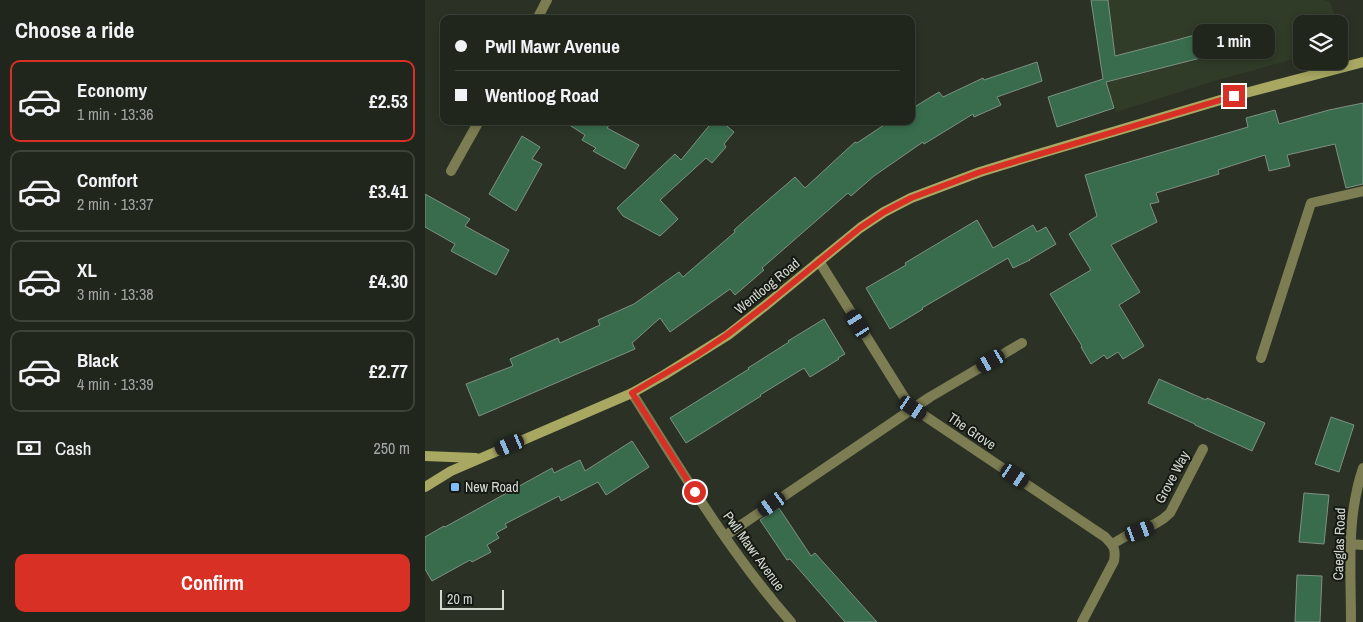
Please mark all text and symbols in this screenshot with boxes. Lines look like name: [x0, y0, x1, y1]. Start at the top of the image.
text: Choose a ride: [15, 15, 134, 45]
map controls: [1293, 15, 1348, 70]
button: layers: [1293, 15, 1348, 70]
callout: 1 min: [1193, 23, 1275, 58]
text: 1 min: [1217, 30, 1251, 52]
text: Pwll Mawr Avenue: [485, 33, 620, 59]
text: Economy: [77, 77, 147, 103]
icon: car: [17, 79, 62, 124]
text: Wentloog Road: [485, 82, 599, 108]
route end: [1223, 85, 1245, 107]
text: £2.53: [369, 88, 408, 114]
text: 1 min · 13:36: [77, 103, 154, 125]
text: Comfort: [77, 167, 138, 193]
icon: car: [17, 169, 62, 214]
text: £3.41: [369, 178, 408, 204]
text: 2 min · 13:37: [77, 193, 154, 215]
street label: Wentloog Road: [731, 254, 803, 318]
text: XL: [77, 257, 97, 283]
icon: car: [17, 259, 62, 304]
text: £4.30: [369, 268, 408, 294]
text: 3 min · 13:38: [77, 283, 154, 305]
car: [843, 307, 872, 341]
text: Black: [77, 347, 119, 373]
car: [974, 347, 1007, 375]
icon: car: [17, 349, 62, 394]
text: £2.77: [369, 358, 408, 384]
text: 4 min · 13:39: [77, 373, 154, 395]
car: [896, 393, 929, 423]
street label: The Grove: [944, 408, 1000, 454]
car: [493, 432, 526, 458]
icon: cash: [15, 434, 43, 462]
text: Cash: [55, 435, 91, 461]
text: 250 m: [374, 437, 410, 459]
street label: Grove Way: [1151, 447, 1193, 506]
car: [998, 461, 1031, 491]
place label: New Road: [465, 478, 519, 496]
marker: New Road: [449, 481, 461, 493]
route start: [684, 481, 706, 503]
car: [755, 489, 788, 519]
street label: Caeglas Road: [1329, 507, 1349, 581]
street label: Pwll Mawr Avenue: [719, 508, 789, 594]
car: [1123, 519, 1156, 543]
button: Confirm: [15, 554, 410, 612]
scale bar: [440, 587, 504, 610]
text: 20 m: [447, 590, 473, 608]

